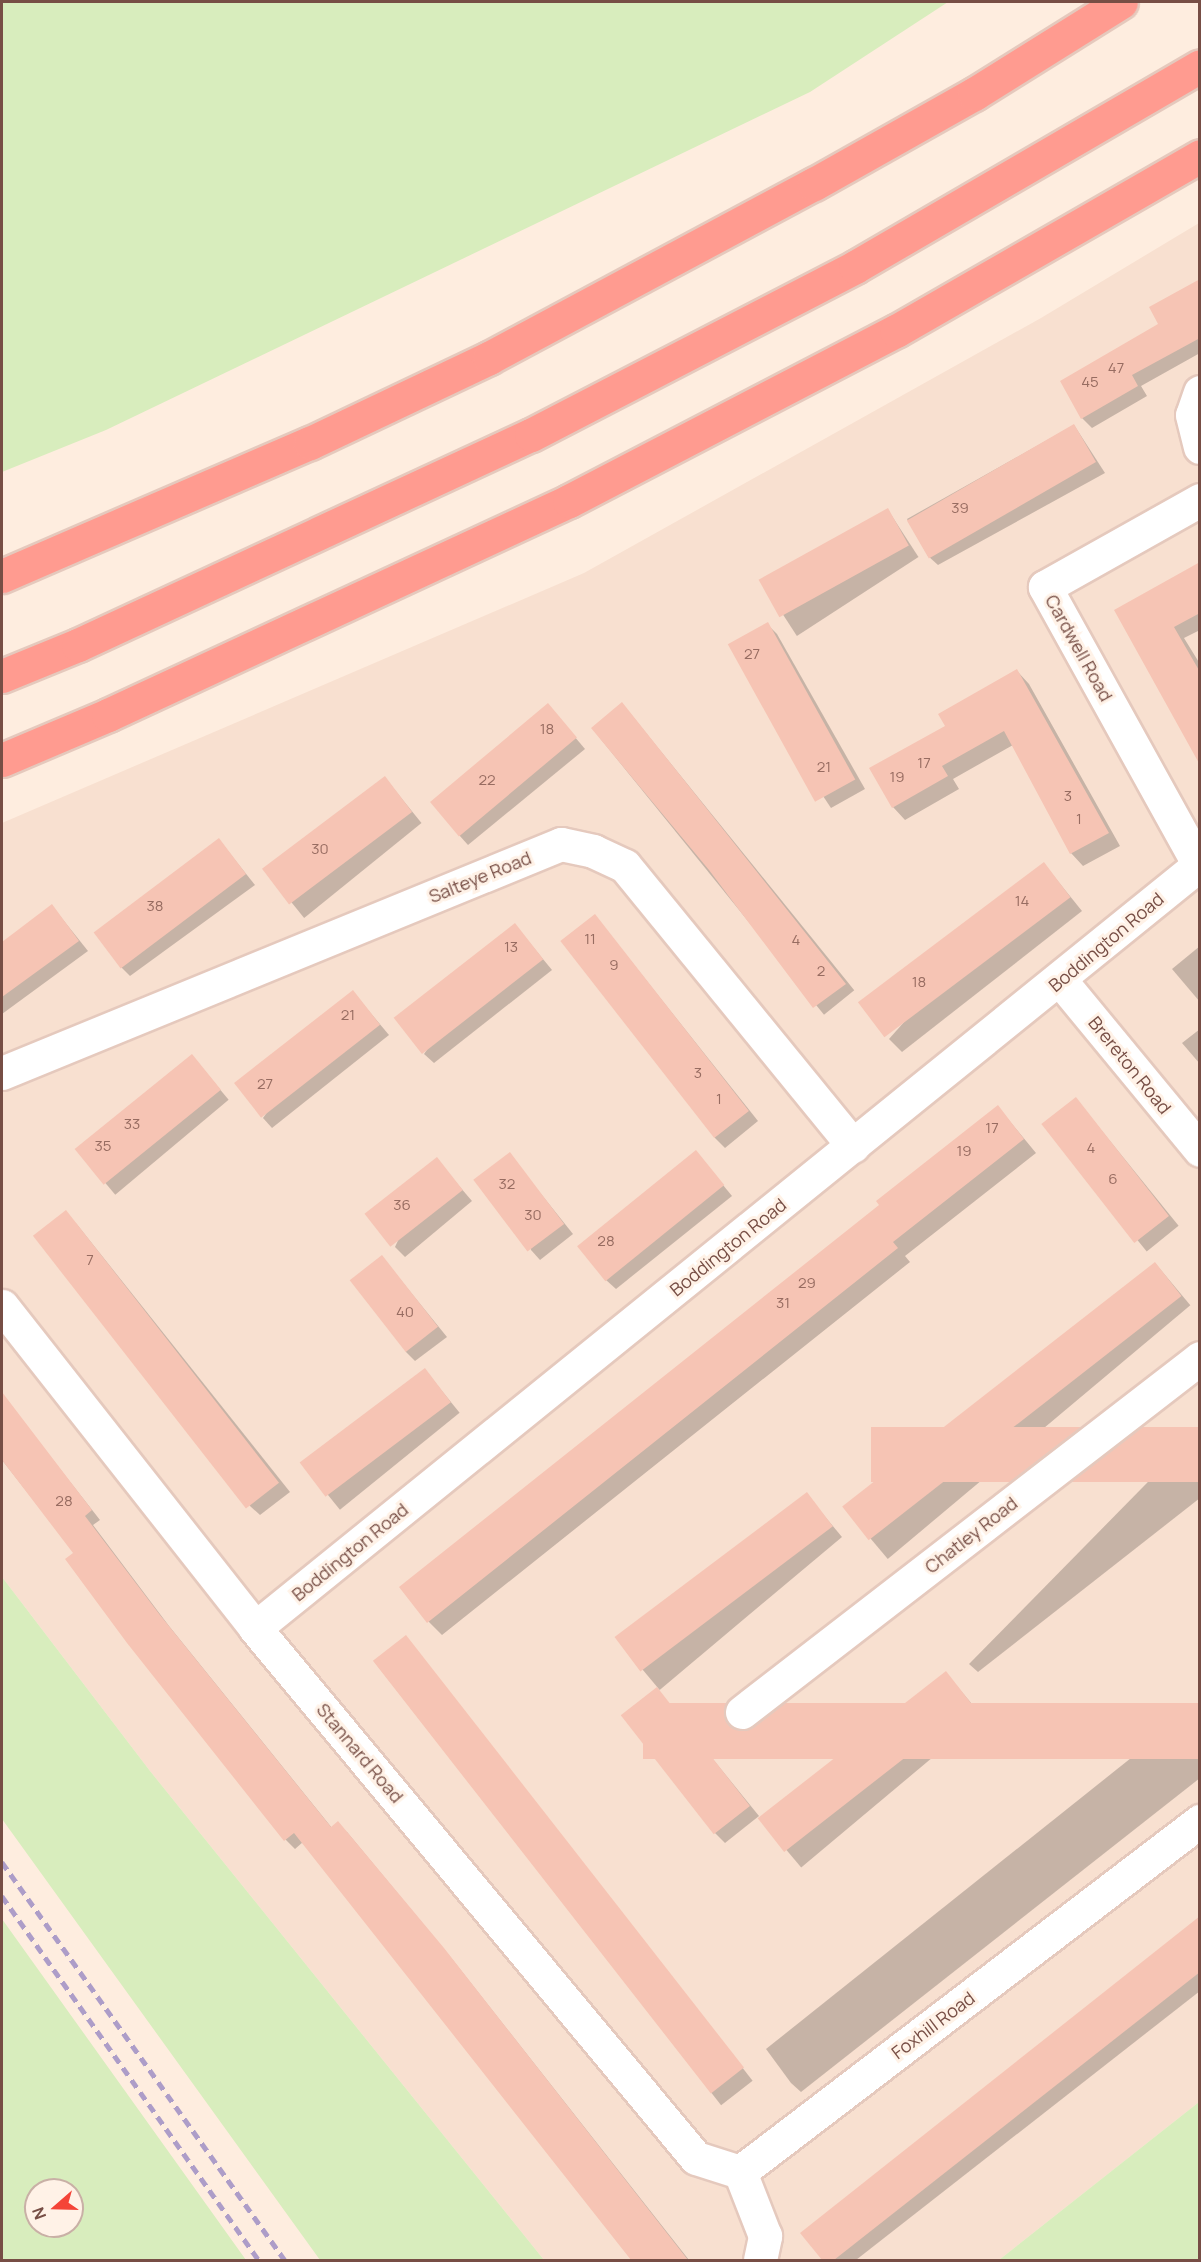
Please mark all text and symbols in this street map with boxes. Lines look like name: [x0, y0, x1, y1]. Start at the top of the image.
house number: 47: [1108, 359, 1124, 377]
house number: 45: [1081, 373, 1099, 391]
house number: 39: [951, 499, 969, 517]
street label: Cardwell Road: [1041, 591, 1117, 705]
house number: 27: [744, 645, 760, 663]
house number: 18: [540, 720, 554, 738]
house number: 17: [917, 754, 931, 772]
house number: 21: [817, 758, 831, 776]
house number: 19: [889, 768, 905, 786]
house number: 22: [478, 771, 496, 789]
house number: 3: [1064, 787, 1072, 805]
house number: 1: [1076, 810, 1082, 828]
house number: 30: [311, 840, 329, 858]
street label: Salteye Road: [426, 847, 534, 907]
street label: Boddington Road: [1044, 888, 1168, 996]
house number: 14: [1015, 892, 1029, 910]
house number: 38: [146, 897, 164, 915]
house number: 11: [584, 930, 596, 948]
house number: 4: [792, 931, 800, 949]
house number: 13: [504, 938, 518, 956]
house number: 9: [609, 956, 619, 974]
house number: 2: [817, 962, 825, 980]
house number: 18: [912, 973, 926, 991]
house number: 21: [341, 1006, 355, 1024]
street label: Brereton Road: [1084, 1012, 1176, 1118]
house number: 3: [694, 1064, 702, 1082]
house number: 27: [257, 1075, 273, 1093]
house number: 1: [716, 1090, 722, 1108]
house number: 33: [124, 1115, 140, 1133]
house number: 17: [985, 1119, 999, 1137]
house number: 35: [95, 1137, 111, 1155]
house number: 4: [1087, 1139, 1095, 1157]
house number: 19: [956, 1142, 972, 1160]
house number: 6: [1108, 1170, 1118, 1188]
house number: 32: [499, 1175, 515, 1193]
street label: Boddington Road: [666, 1194, 790, 1300]
house number: 36: [393, 1196, 411, 1214]
house number: 30: [524, 1206, 542, 1224]
house number: 28: [597, 1232, 615, 1250]
house number: 7: [86, 1251, 94, 1269]
house number: 29: [798, 1274, 816, 1292]
house number: 31: [776, 1294, 790, 1312]
house number: 40: [396, 1303, 414, 1321]
house number: 28: [55, 1492, 73, 1510]
street label: Chatley Road: [921, 1492, 1021, 1578]
street label: Boddington Road: [288, 1499, 412, 1605]
street label: Stannard Road: [312, 1699, 408, 1807]
street label: Foxhill Road: [887, 1987, 979, 2063]
north arrow: [24, 2178, 84, 2238]
text: N: [27, 2204, 51, 2223]

